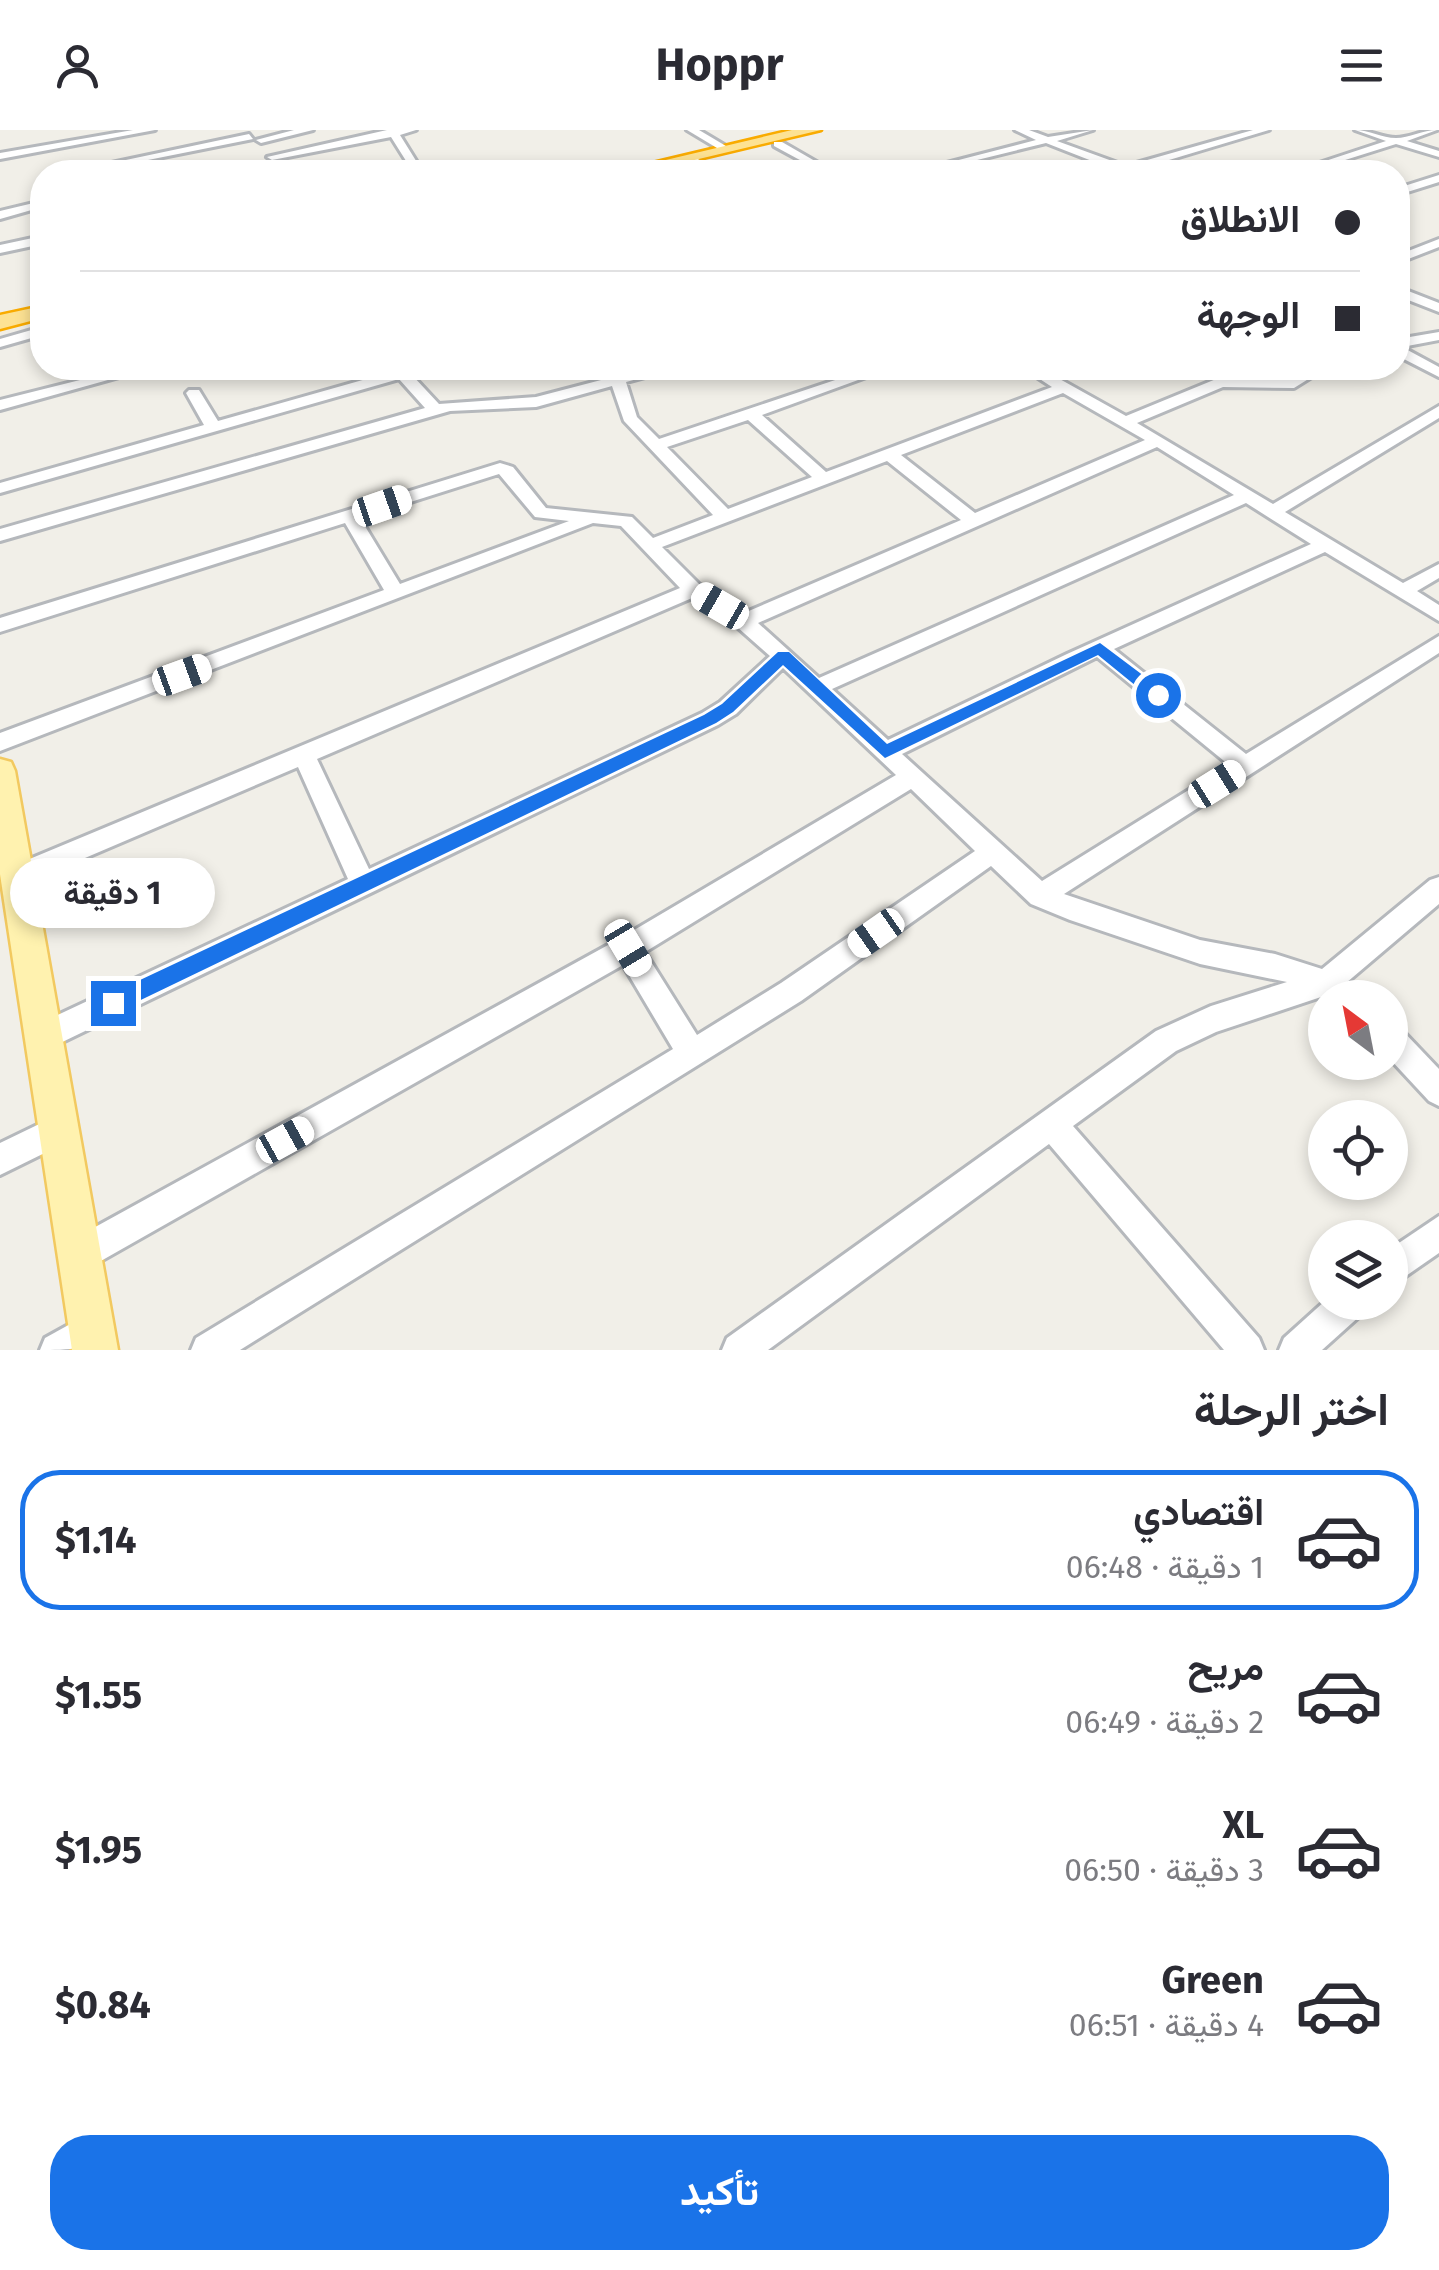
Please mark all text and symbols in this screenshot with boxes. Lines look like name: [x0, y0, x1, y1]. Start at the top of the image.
icon: person: [50, 38, 105, 93]
text: Hoppr: [655, 38, 784, 92]
icon: menu: [1334, 38, 1389, 93]
text: الانطلاق: [1181, 196, 1300, 242]
text: الوجهة: [1197, 292, 1300, 338]
car: [349, 482, 415, 530]
car: [687, 578, 753, 634]
car: [149, 651, 215, 699]
route start: [1136, 673, 1181, 718]
car: [1184, 755, 1250, 813]
callout: 1 دقيقة: [11, 858, 216, 928]
text: 1 دقيقة: [64, 874, 161, 912]
car: [843, 904, 909, 962]
car: [600, 915, 656, 981]
north arrow: [1308, 980, 1408, 1080]
map controls: [1308, 980, 1408, 1320]
route end: [91, 981, 136, 1026]
button: locate: [1308, 1100, 1408, 1200]
car: [251, 1112, 319, 1168]
button: layers: [1308, 1220, 1408, 1320]
text: اختر الرحلة: [1194, 1383, 1389, 1437]
text: اقتصادي: [1133, 1489, 1264, 1535]
icon: car: [1294, 1495, 1384, 1585]
text: $1.14: [55, 1517, 137, 1563]
text: 1 دقيقة · 06:48: [1066, 1548, 1264, 1586]
text: مريح: [1188, 1644, 1264, 1690]
icon: car: [1294, 1650, 1384, 1740]
text: $1.55: [55, 1672, 142, 1718]
text: 2 دقيقة · 06:49: [1065, 1703, 1264, 1741]
text: XL: [1222, 1802, 1264, 1848]
icon: car: [1294, 1805, 1384, 1895]
text: $1.95: [55, 1827, 142, 1873]
text: 3 دقيقة · 06:50: [1064, 1851, 1264, 1889]
text: Green: [1162, 1957, 1264, 2003]
icon: car: [1294, 1960, 1384, 2050]
text: $0.84: [55, 1982, 151, 2028]
text: 4 دقيقة · 06:51: [1069, 2006, 1264, 2044]
button: تأكيد: [50, 2135, 1389, 2250]

